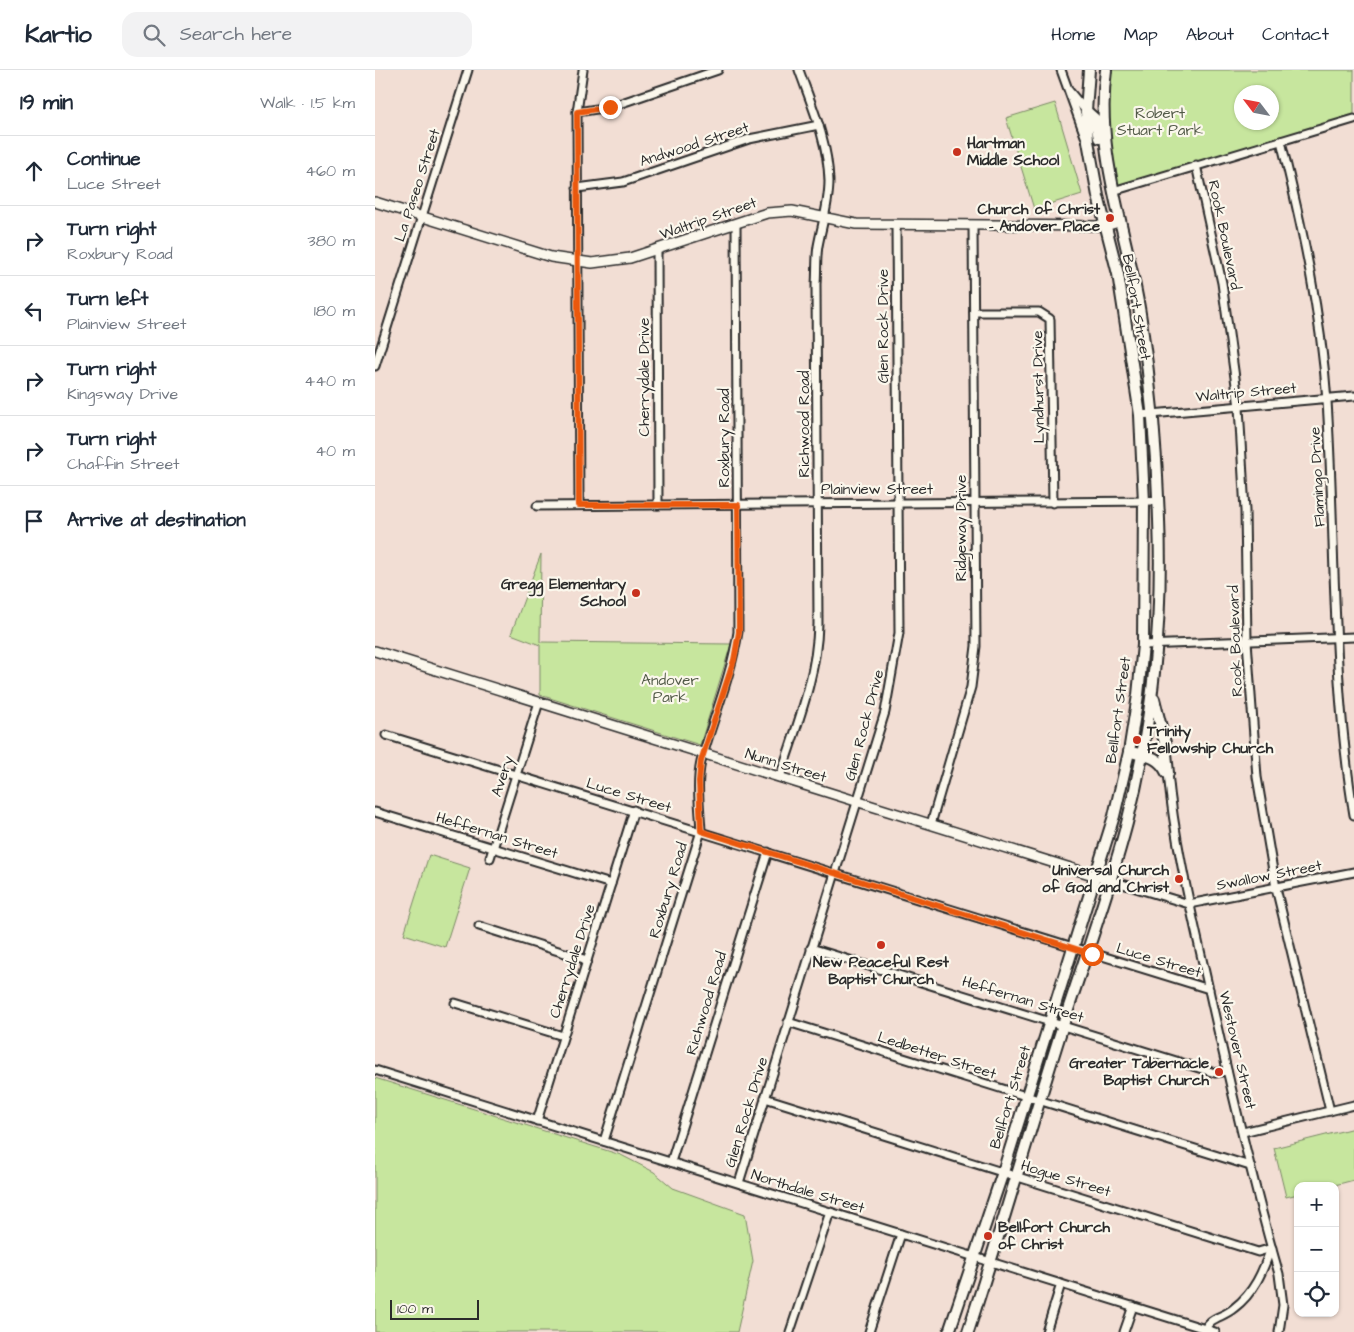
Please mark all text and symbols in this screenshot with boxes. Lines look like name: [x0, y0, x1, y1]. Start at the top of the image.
search box: [122, 12, 472, 57]
text: Kartio: [25, 18, 92, 52]
icon: search: [140, 21, 168, 49]
text: Search here: [180, 21, 292, 48]
text: Home: [1051, 22, 1096, 47]
text: Map: [1124, 22, 1158, 47]
text: About: [1186, 22, 1234, 47]
text: Contact: [1262, 22, 1329, 47]
north arrow: [1234, 85, 1279, 130]
text: 19 min: [20, 88, 73, 117]
text: Walk · 1.5 km: [260, 92, 355, 114]
route end: [599, 96, 622, 119]
park label: Robert Stuart Park: [1117, 103, 1203, 141]
street label: Andwood Street: [637, 117, 752, 172]
street label: La Paseo Street: [389, 126, 446, 244]
place label: Hartman Middle School: [967, 133, 1060, 171]
text: Continue: [67, 146, 141, 173]
marker: Hartman Middle School: [951, 146, 963, 158]
icon: ahead: [20, 157, 48, 185]
text: 460 m: [305, 160, 355, 182]
text: Luce Street: [67, 173, 161, 195]
street label: Rook Boulevard: [1203, 178, 1246, 292]
street label: Waltrip Street: [657, 192, 759, 245]
place label: Church of Christ - Andover Place: [978, 199, 1101, 237]
marker: Church of Christ - Andover Place: [1104, 212, 1116, 224]
text: Turn right: [67, 216, 156, 243]
icon: right: [20, 227, 48, 255]
text: 380 m: [308, 230, 355, 252]
text: Roxbury Road: [67, 243, 173, 265]
street label: Bellfort Street: [1117, 252, 1156, 362]
street label: Glen Rock Drive: [873, 269, 894, 383]
text: Turn left: [67, 286, 148, 313]
icon: left: [20, 297, 48, 325]
text: 180 m: [314, 300, 355, 322]
text: Plainview Street: [67, 313, 186, 335]
street label: Cherrydale Drive: [634, 318, 656, 436]
street label: Lyndhurst Drive: [1027, 330, 1051, 444]
text: Turn right: [67, 356, 156, 383]
icon: right: [20, 367, 48, 395]
text: 440 m: [304, 370, 355, 392]
street label: Richwood Road: [794, 370, 815, 478]
street label: Waltrip Street: [1195, 378, 1297, 407]
text: Kingsway Drive: [67, 383, 178, 405]
street label: Roxbury Road: [714, 388, 736, 488]
text: Turn right: [67, 426, 156, 453]
street label: Flamingo Drive: [1304, 426, 1332, 528]
icon: right: [20, 437, 48, 465]
text: 40 m: [315, 440, 355, 462]
text: Chaffin Street: [67, 453, 180, 475]
street label: Ridgeway Drive: [951, 475, 973, 581]
street label: Plainview Street: [821, 479, 933, 500]
icon: arrive: [20, 507, 48, 535]
text: Arrive at destination: [67, 507, 246, 534]
place label: Gregg Elementary School: [501, 574, 627, 612]
street label: Rook Boulevard: [1223, 585, 1248, 697]
marker: Gregg Elementary School: [630, 587, 642, 599]
street label: Bellfort Street: [1101, 655, 1136, 765]
street label: Glen Rock Drive: [840, 667, 889, 783]
park label: Andover Park: [641, 670, 699, 708]
place label: Trinity Fellowship Church: [1146, 721, 1274, 759]
marker: Trinity Fellowship Church: [1131, 734, 1143, 746]
street label: Nunn Street: [742, 743, 829, 788]
street label: Avery: [486, 753, 520, 800]
street label: Luce Street: [584, 773, 674, 818]
street label: Heffernan Street: [433, 807, 560, 864]
street label: Roxbury Road: [644, 839, 694, 941]
street label: Swallow Street: [1215, 855, 1324, 896]
place label: Universal Church of God and Christ: [1042, 860, 1170, 898]
marker: Universal Church of God and Christ: [1173, 873, 1185, 885]
street label: Cherrydale Drive: [544, 901, 602, 1021]
street label: Luce Street: [1114, 938, 1204, 983]
marker: New Peaceful Rest Baptist Church: [875, 939, 887, 951]
route start: [1081, 943, 1104, 966]
street label: Richwood Road: [681, 949, 732, 1057]
place label: New Peaceful Rest Baptist Church: [813, 952, 950, 990]
street label: Heffernan Street: [959, 971, 1086, 1028]
street label: Westover Street: [1214, 989, 1261, 1111]
street label: Ledbetter Street: [875, 1026, 999, 1085]
street label: Bellfort Street: [985, 1043, 1036, 1152]
place label: Greater Tabernacle Baptist Church: [1069, 1053, 1210, 1091]
street label: Glen Rock Drive: [720, 1054, 773, 1170]
marker: Greater Tabernacle Baptist Church: [1213, 1066, 1225, 1078]
street label: Hogue Street: [1018, 1155, 1114, 1203]
street label: Northdale Street: [749, 1164, 867, 1219]
map controls: [1294, 1182, 1339, 1317]
button: +: [1294, 1182, 1339, 1227]
place label: Bellfort Church of Christ: [998, 1217, 1111, 1255]
button: −: [1294, 1227, 1339, 1272]
marker: Bellfort Church of Christ: [982, 1230, 994, 1242]
button: locate: [1294, 1272, 1339, 1317]
scale bar: [390, 1297, 479, 1320]
text: 100 m: [397, 1299, 433, 1319]

